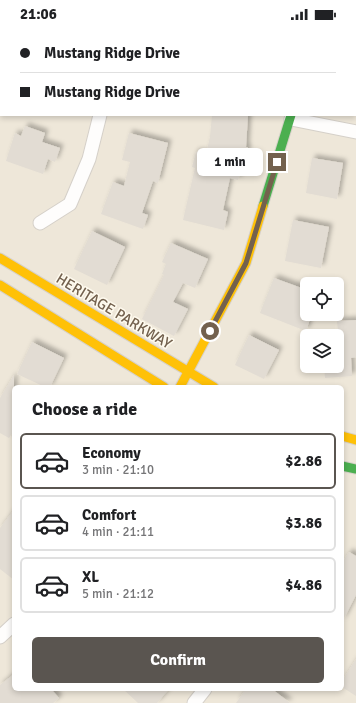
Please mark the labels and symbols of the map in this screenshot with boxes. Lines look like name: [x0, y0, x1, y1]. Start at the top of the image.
callout: 1 min: [197, 148, 263, 176]
route end: [268, 153, 286, 171]
street label: HERITAGE PARKWAY: [53, 269, 176, 353]
route start: [201, 322, 219, 340]

